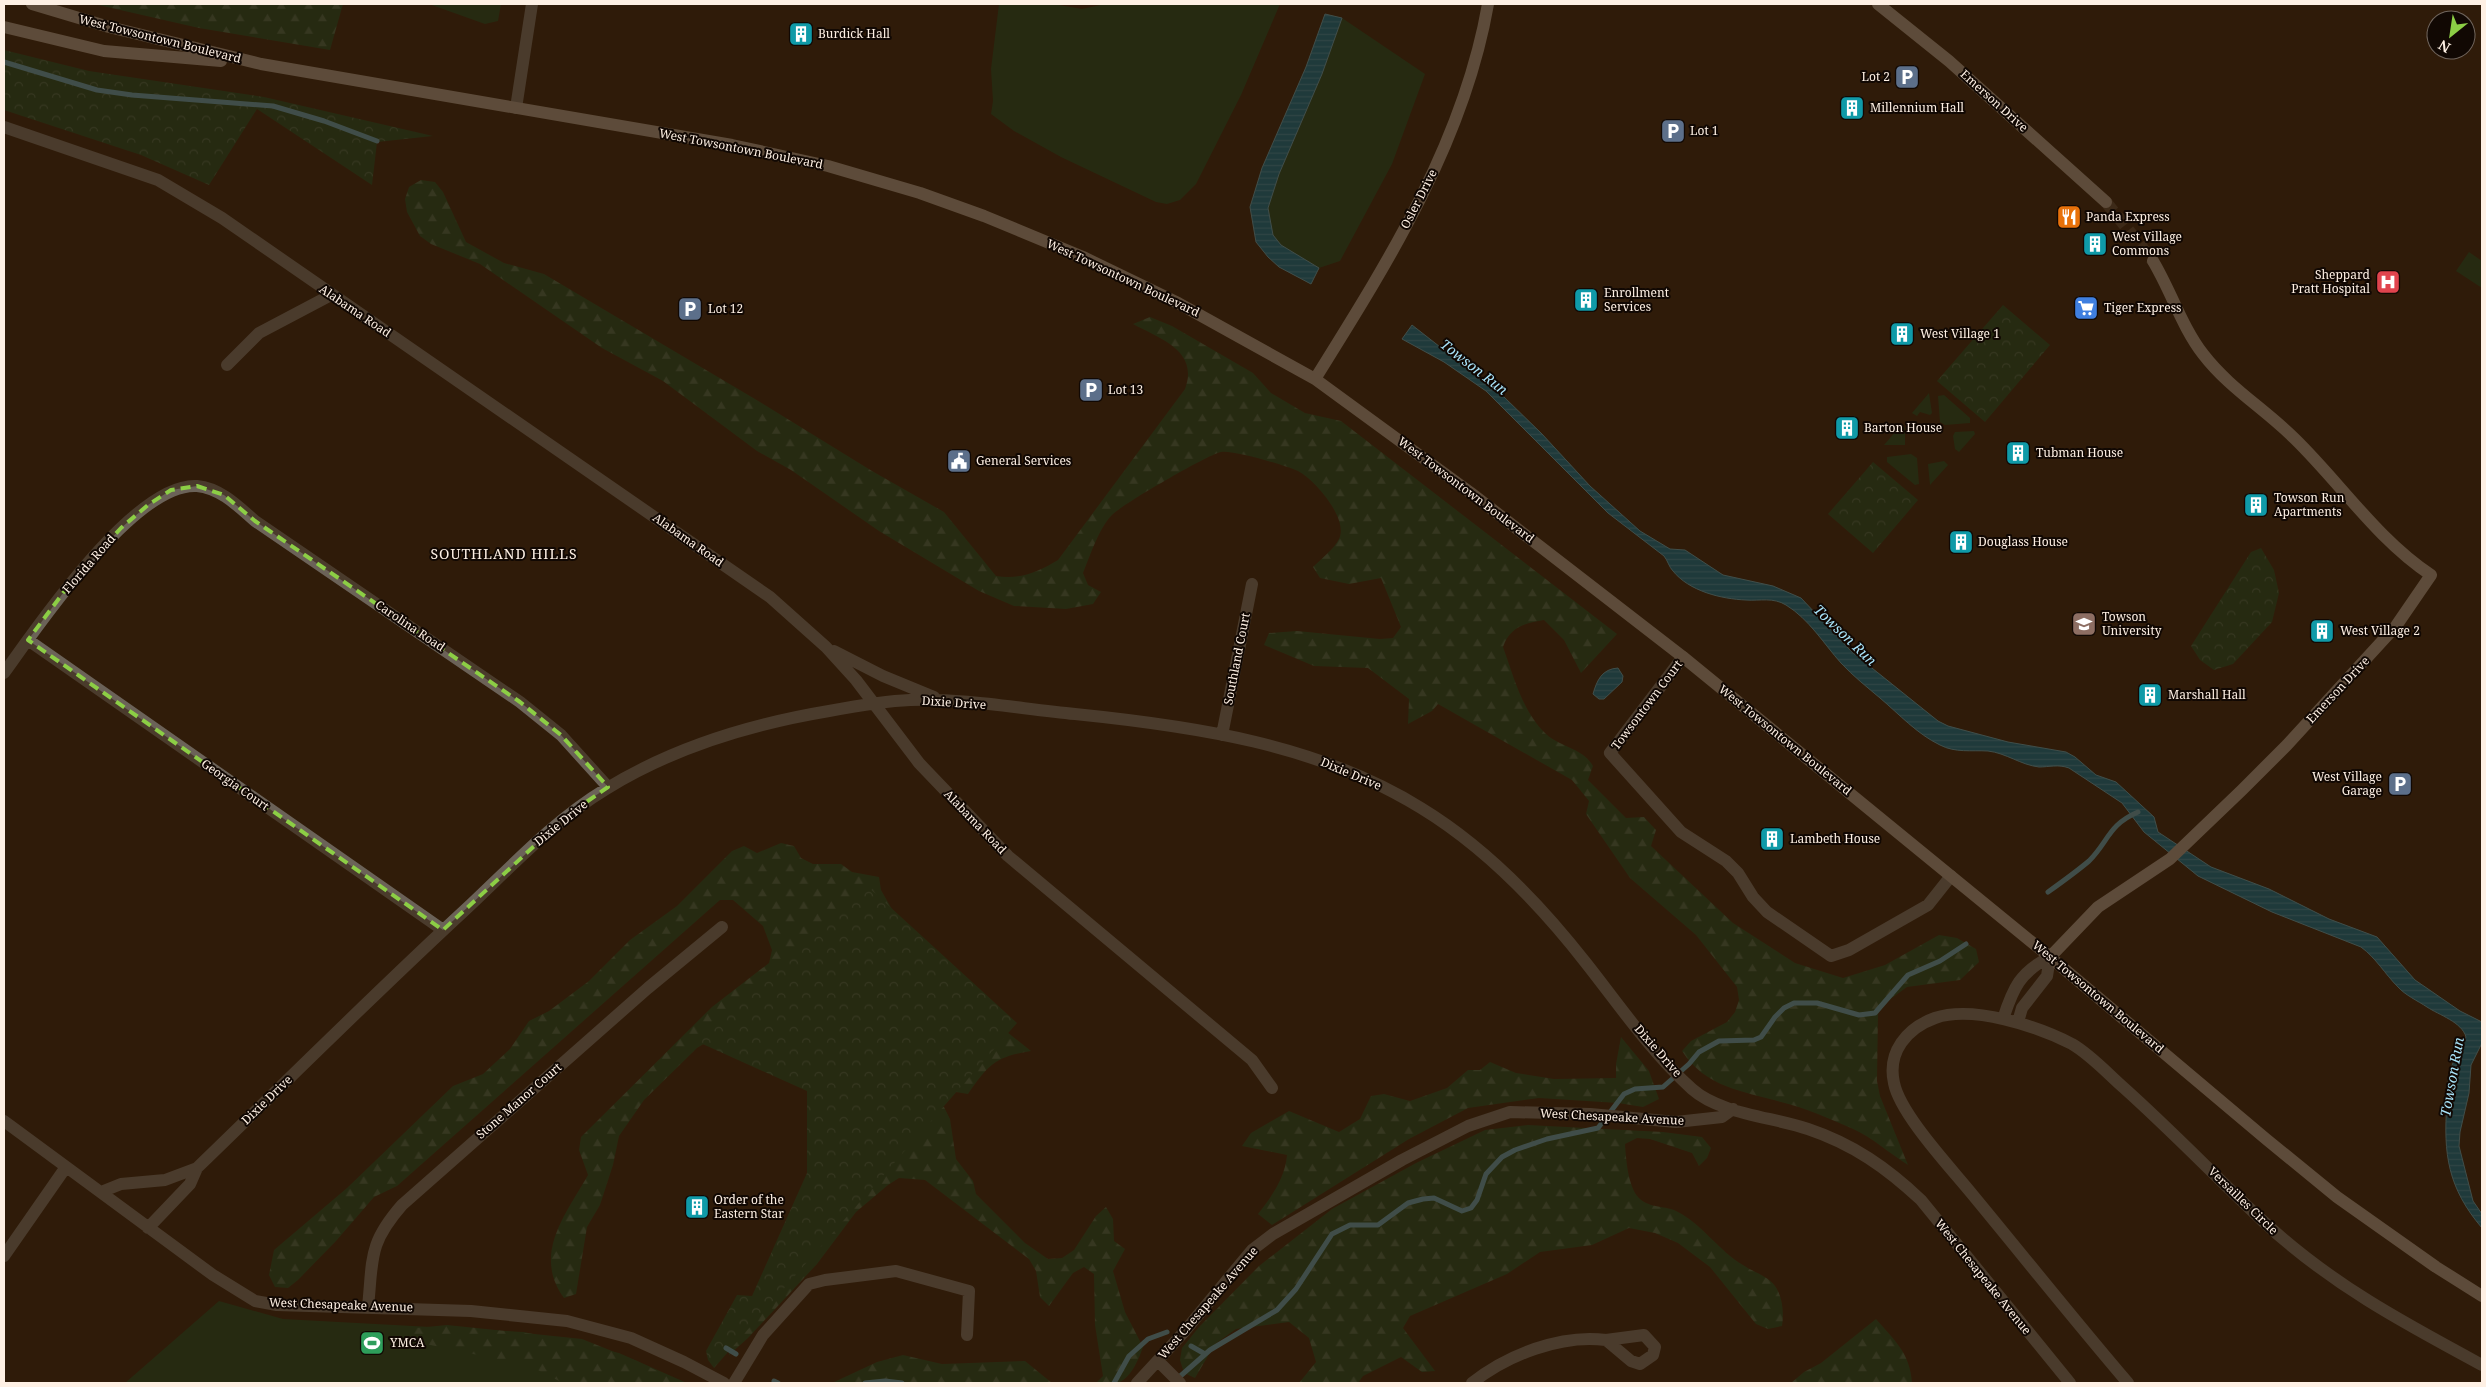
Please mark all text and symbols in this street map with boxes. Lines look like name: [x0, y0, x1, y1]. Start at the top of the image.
street label: West Towsontown Boulevard: [77, 10, 244, 67]
north arrow: [2426, 10, 2476, 60]
building icon: Burdick Hall: [788, 21, 814, 47]
place label: Burdick Hall: [818, 25, 890, 42]
text: N: [2435, 36, 2454, 58]
parking icon: Lot 2: [1894, 64, 1920, 90]
street label: Emerson Drive: [1957, 66, 2032, 136]
place label: Lot 2: [1862, 68, 1890, 85]
building icon: Millennium Hall: [1839, 95, 1865, 121]
place label: Millennium Hall: [1870, 99, 1964, 116]
parking icon: Lot 1: [1660, 118, 1686, 144]
place label: Lot 1: [1690, 122, 1718, 139]
street label: West Towsontown Boulevard: [658, 124, 825, 173]
street label: Osler Drive: [1396, 166, 1441, 232]
restaurant icon: Panda Express: [2056, 204, 2082, 230]
place label: Panda Express: [2086, 208, 2170, 225]
place label: West Village Commons: [2112, 228, 2182, 259]
building icon: West Village Commons: [2082, 231, 2108, 257]
street label: West Towsontown Boulevard: [1044, 235, 1203, 321]
place label: Sheppard Pratt Hospital: [2291, 266, 2371, 297]
hospital icon: Sheppard Pratt Hospital: [2375, 269, 2401, 295]
street label: Alabama Road: [316, 280, 395, 341]
place label: Enrollment Services: [1604, 284, 1669, 315]
building icon: Enrollment Services: [1573, 287, 1599, 313]
supermarket icon: Tiger Express: [2073, 295, 2099, 321]
parking icon: Lot 12: [677, 296, 703, 322]
place label: Tiger Express: [2104, 299, 2182, 316]
place label: Lot 12: [708, 300, 743, 317]
building icon: West Village 1: [1889, 321, 1915, 347]
place label: West Village 1: [1920, 325, 2000, 342]
water label: Towson Run: [1437, 334, 1512, 399]
parking icon: Lot 13: [1078, 377, 1104, 403]
place label: Lot 13: [1108, 381, 1143, 398]
building icon: Barton House: [1834, 415, 1860, 441]
place label: Barton House: [1864, 419, 1942, 436]
street label: West Towsontown Boulevard: [1395, 433, 1538, 547]
building icon: Tubman House: [2005, 440, 2031, 466]
place label: Tubman House: [2036, 444, 2123, 461]
public building icon: General Services: [946, 448, 972, 474]
place label: General Services: [976, 452, 1071, 469]
place label: Towson Run Apartments: [2274, 489, 2345, 520]
building icon: Towson Run Apartments: [2243, 492, 2269, 518]
street label: Alabama Road: [649, 509, 728, 571]
building icon: Douglass House: [1948, 529, 1974, 555]
street label: Florida Road: [58, 530, 120, 597]
place label: Douglass House: [1978, 533, 2068, 550]
district label: SOUTHLAND HILLS: [430, 544, 578, 563]
street label: Carolina Road: [372, 596, 449, 656]
water label: Towson Run: [1810, 600, 1881, 670]
place label: Towson University: [2102, 608, 2162, 639]
street label: Southland Court: [1219, 611, 1254, 706]
school or university icon: Towson University: [2071, 611, 2097, 637]
building icon: West Village 2: [2309, 618, 2335, 644]
place label: West Village 2: [2340, 622, 2420, 639]
street label: Emerson Drive: [2302, 653, 2373, 727]
street label: Towsontown Court: [1607, 656, 1686, 753]
street label: West Towsontown Boulevard: [1715, 681, 1856, 799]
building icon: Marshall Hall: [2137, 682, 2163, 708]
place label: Marshall Hall: [2168, 686, 2246, 703]
street label: Dixie Drive: [921, 692, 987, 713]
street label: Dixie Drive: [1318, 753, 1384, 794]
street label: Georgia Court: [198, 755, 273, 814]
place label: West Village Garage: [2312, 768, 2382, 799]
parking icon: West Village Garage: [2387, 771, 2413, 797]
street label: Alabama Road: [940, 786, 1011, 858]
street label: Dixie Drive: [530, 796, 591, 850]
building icon: Lambeth House: [1759, 826, 1785, 852]
place label: Lambeth House: [1790, 830, 1880, 847]
street label: West Towsontown Boulevard: [2029, 937, 2168, 1057]
street label: Dixie Drive: [1631, 1021, 1686, 1081]
water label: Towson Run: [2435, 1035, 2468, 1118]
street label: Stone Manor Court: [472, 1059, 565, 1143]
street label: Dixie Drive: [238, 1071, 296, 1128]
street label: West Chesapeake Avenue: [1540, 1104, 1685, 1129]
street label: Versailles Circle: [2205, 1163, 2282, 1238]
place label: Order of the Eastern Star: [714, 1191, 784, 1222]
building icon: Order of the Eastern Star: [684, 1194, 710, 1220]
street label: West Chesapeake Avenue: [1931, 1215, 2035, 1338]
street label: West Chesapeake Avenue: [1154, 1243, 1261, 1363]
street label: West Chesapeake Avenue: [269, 1293, 413, 1316]
sports icon: YMCA: [359, 1330, 385, 1356]
place label: YMCA: [389, 1334, 425, 1351]

